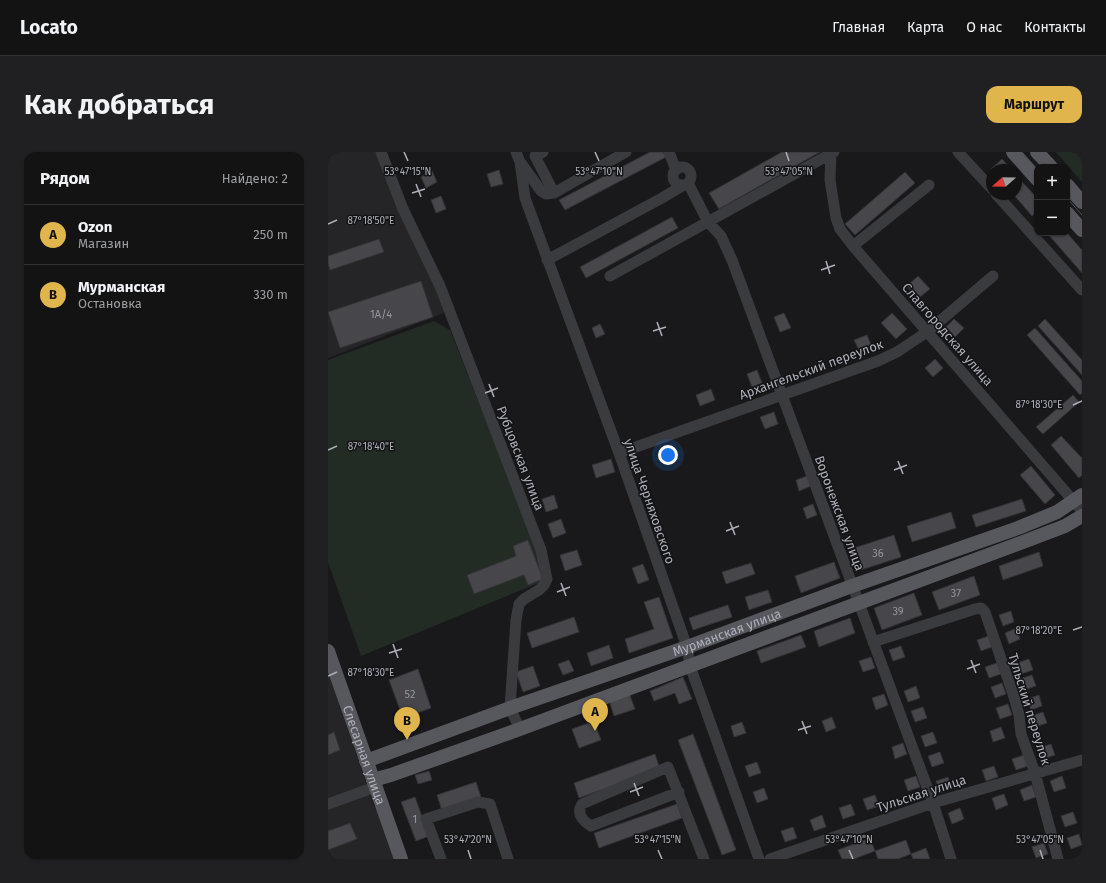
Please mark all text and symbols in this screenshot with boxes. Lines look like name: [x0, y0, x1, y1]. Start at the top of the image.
text: Locato: [20, 16, 78, 39]
text: Главная: [832, 19, 885, 36]
text: Карта: [907, 19, 944, 36]
text: О нас: [966, 19, 1002, 36]
text: Контакты: [1024, 19, 1086, 36]
button: Маршрут: [986, 86, 1082, 123]
text: Как добраться: [24, 88, 214, 121]
north arrow: [986, 164, 1022, 200]
map controls: [1034, 164, 1070, 236]
button: +: [1034, 164, 1070, 200]
text: 53°47'15"N: [385, 166, 431, 178]
text: 53°47'10"N: [575, 166, 623, 178]
text: 53°47'05"N: [765, 166, 813, 178]
text: Рядом: [40, 168, 90, 189]
text: Найдено: 2: [222, 171, 288, 186]
button: −: [1034, 200, 1070, 236]
text: 87°18'50"E: [348, 215, 394, 227]
text: Ozon: [78, 218, 112, 236]
text: A: [49, 227, 57, 242]
text: 250 m: [253, 227, 288, 242]
text: Магазин: [78, 236, 129, 251]
text: Мурманская: [78, 278, 165, 296]
street label: Славгородская улица: [899, 280, 996, 389]
text: B: [49, 287, 57, 302]
text: 330 m: [253, 287, 288, 302]
text: Остановка: [78, 296, 142, 311]
house number: 1А/4: [370, 308, 392, 321]
street label: Архангельский переулок: [737, 336, 885, 403]
text: 87°18'30"E: [1016, 399, 1062, 411]
street label: Рубцовская улица: [494, 404, 547, 512]
street label: улица Черняховского: [621, 436, 678, 566]
text: 87°18'40"E: [348, 441, 394, 453]
your location: [658, 445, 678, 465]
street label: Воронежская улица: [812, 454, 867, 573]
house number: 36: [872, 547, 884, 560]
house number: 37: [951, 587, 961, 600]
house number: 39: [892, 605, 904, 618]
street label: Мурманская улица: [671, 606, 783, 659]
text: 87°18'20"E: [1016, 625, 1062, 637]
street label: Тульский переулок: [1005, 651, 1054, 767]
text: 87°18'30"E: [348, 667, 394, 679]
house number: 52: [405, 688, 415, 701]
pin: A: [582, 698, 608, 731]
street label: Слесарная улица: [340, 703, 388, 807]
pin: B: [394, 707, 420, 740]
street label: Тульская улица: [874, 772, 968, 815]
house number: 1: [413, 813, 417, 826]
text: 53°47'20"N: [444, 834, 492, 846]
text: 53°47'15"N: [635, 834, 681, 846]
text: 53°47'10"N: [825, 834, 873, 846]
text: 53°47'05"N: [1016, 834, 1064, 846]

